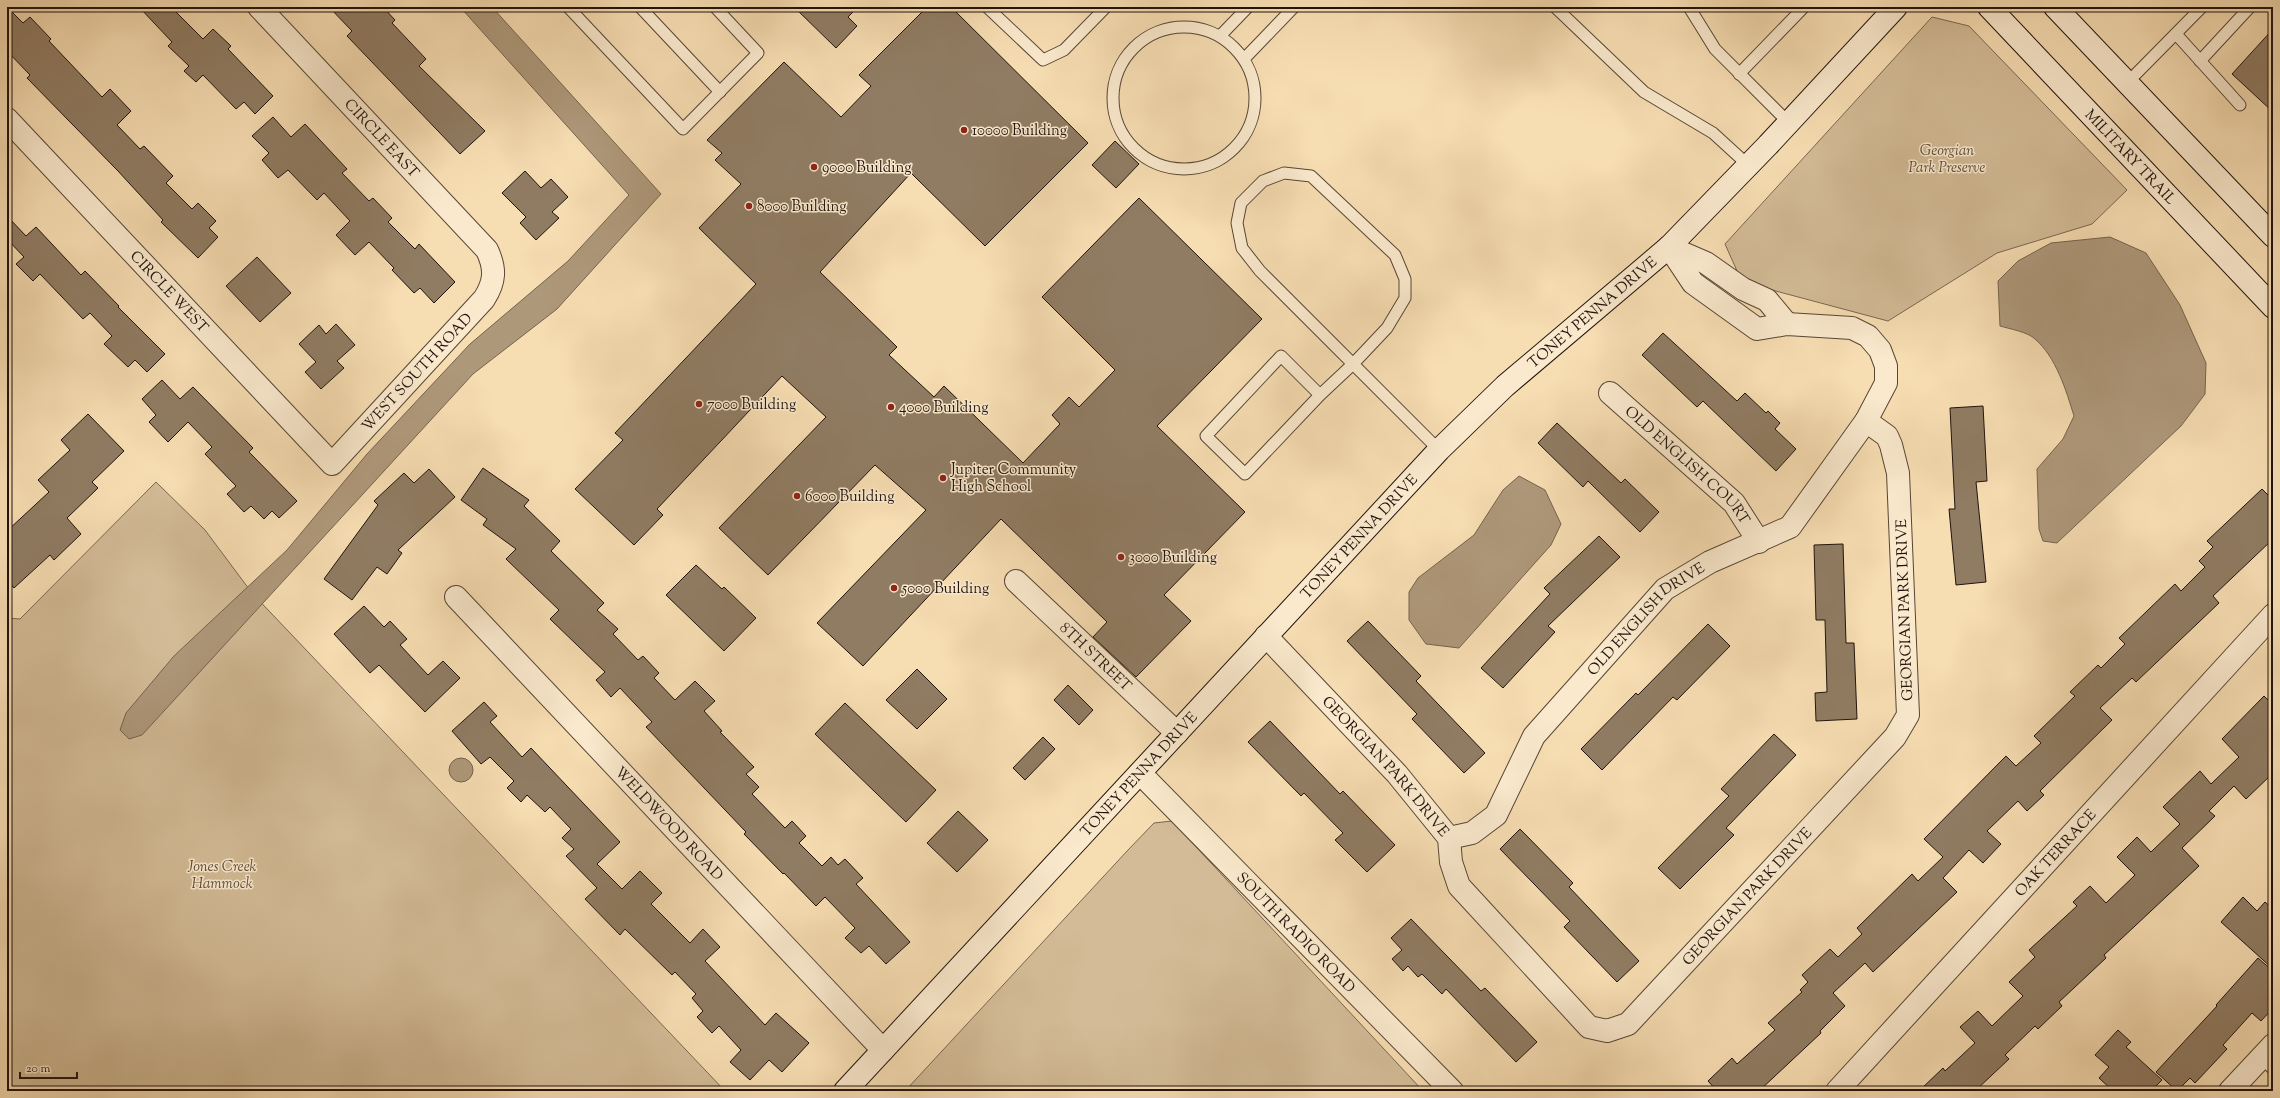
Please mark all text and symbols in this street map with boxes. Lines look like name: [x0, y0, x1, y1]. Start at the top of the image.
street label: CIRCLE EAST: [339, 95, 423, 184]
street label: MILITARY TRAIL: [2079, 105, 2180, 210]
place label: 10000 Building: [972, 121, 1067, 142]
marker: 10000 Building: [959, 125, 969, 135]
park label: Georgian Park Preserve: [1909, 141, 1985, 179]
place label: 9000 Building: [822, 158, 911, 179]
marker: 9000 Building: [809, 162, 819, 172]
place label: 8000 Building: [757, 197, 847, 218]
marker: 8000 Building: [744, 201, 754, 211]
street label: CIRCLE WEST: [124, 247, 213, 339]
street label: TONEY PENNA DRIVE: [1524, 252, 1662, 374]
street label: WEST SOUTH ROAD: [358, 309, 478, 437]
place label: 7000 Building: [707, 395, 796, 416]
place label: 4000 Building: [899, 398, 989, 419]
marker: 7000 Building: [694, 399, 704, 409]
marker: 4000 Building: [886, 402, 896, 412]
street label: OLD ENGLISH COURT: [1619, 402, 1754, 529]
place label: Jupiter Community High School: [950, 460, 1077, 498]
street label: TONEY PENNA DRIVE: [1297, 470, 1423, 605]
marker: Jupiter Community High School: [938, 473, 948, 483]
place label: 6000 Building: [805, 487, 895, 508]
marker: 6000 Building: [792, 491, 802, 501]
street label: GEORGIAN PARK DRIVE: [1892, 519, 1919, 701]
place label: 3000 Building: [1129, 548, 1217, 569]
marker: 3000 Building: [1116, 552, 1126, 562]
street label: OLD ENGLISH DRIVE: [1583, 558, 1709, 681]
place label: 5000 Building: [901, 579, 989, 600]
marker: 5000 Building: [889, 583, 899, 593]
street label: 8TH STREET: [1054, 618, 1136, 697]
street label: GEORGIAN PARK DRIVE: [1317, 692, 1453, 842]
street label: TONEY PENNA DRIVE: [1076, 708, 1203, 842]
street label: WELDWOOD ROAD: [609, 763, 727, 886]
street label: OAK TERRACE: [2011, 805, 2102, 902]
street label: GEORGIAN PARK DRIVE: [1678, 823, 1818, 971]
park label: Jones Creek Hammock: [187, 857, 257, 895]
street label: SOUTH RADIO ROAD: [1231, 868, 1359, 998]
scale bar: [20, 1054, 77, 1080]
text: 20 m: [26, 1060, 51, 1078]

